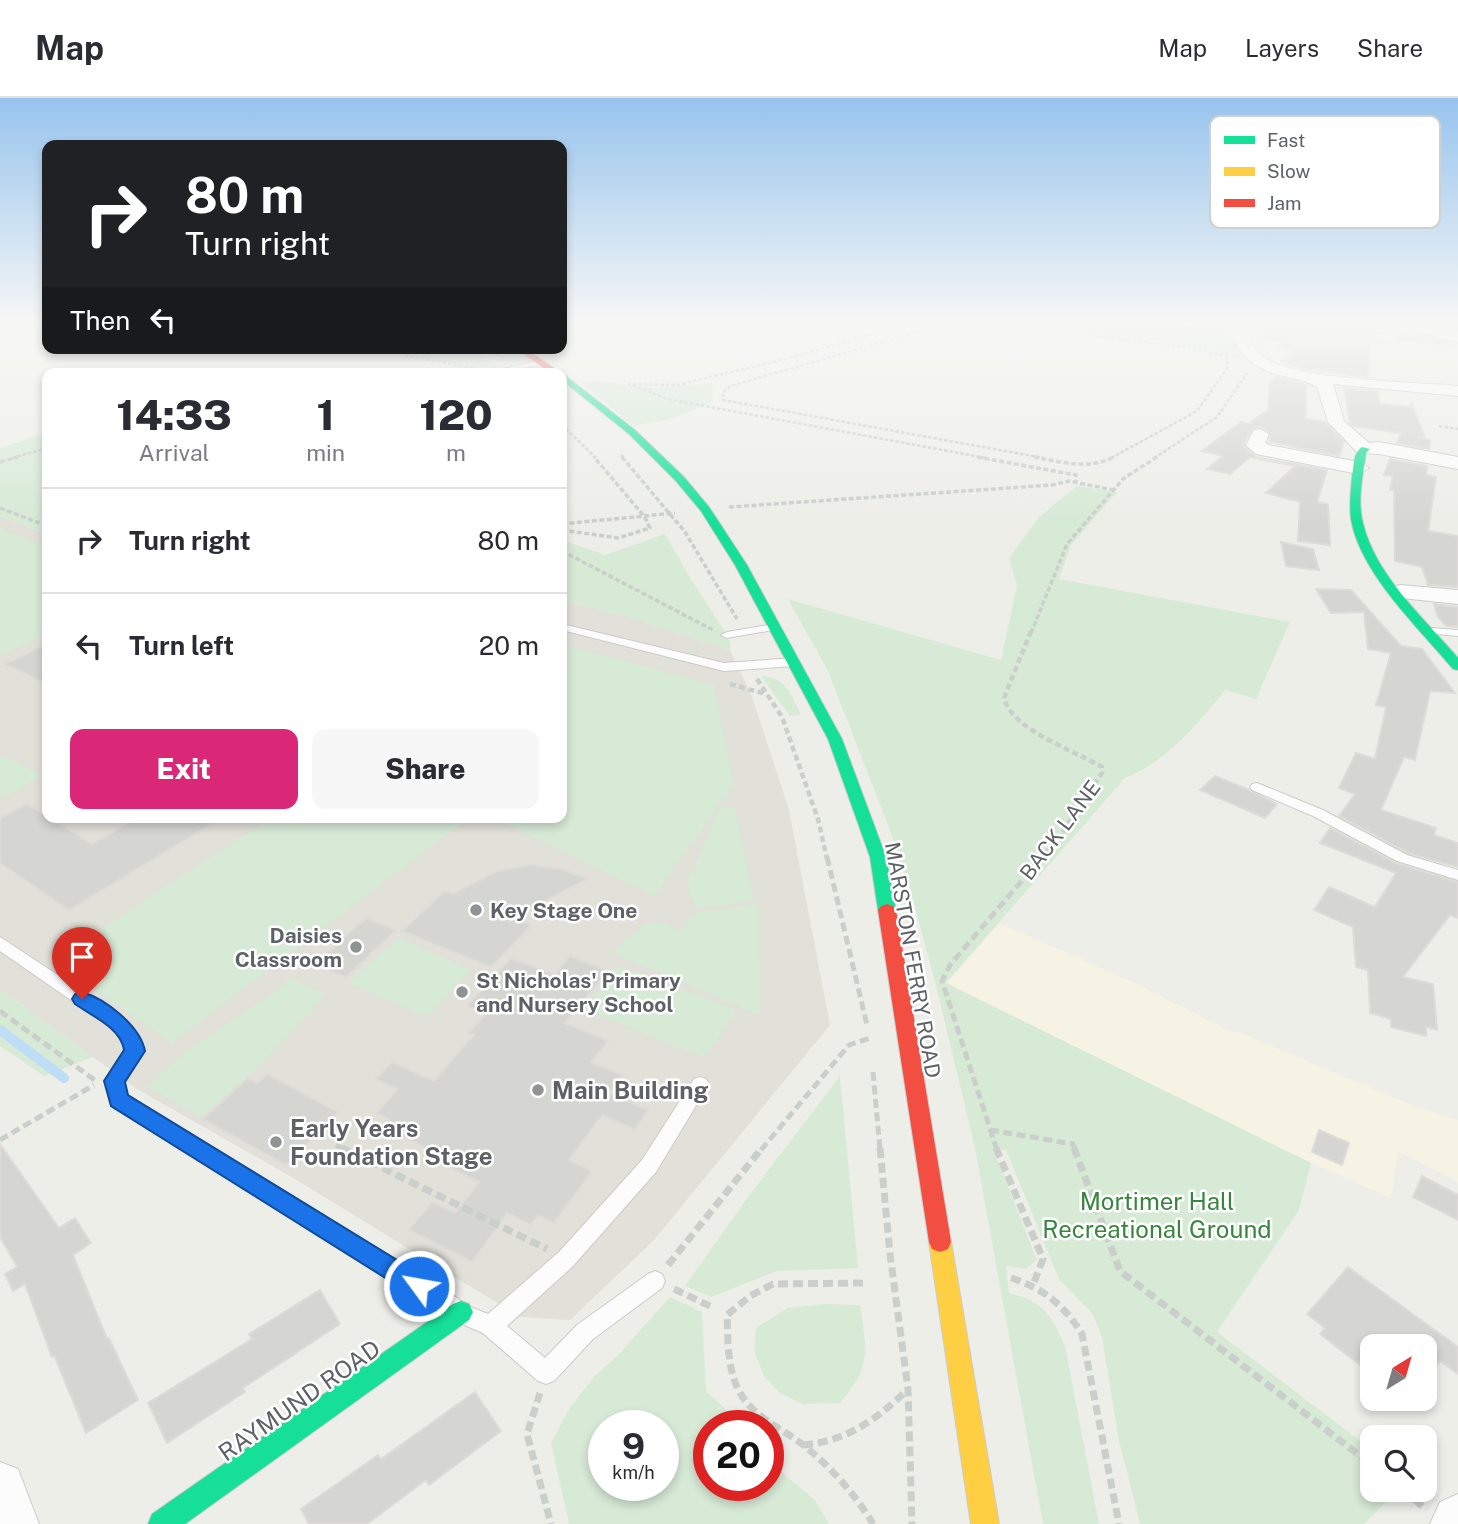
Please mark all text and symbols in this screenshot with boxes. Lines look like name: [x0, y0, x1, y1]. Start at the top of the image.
text: Map: [35, 29, 104, 67]
text: Map: [1158, 34, 1207, 62]
text: Layers: [1245, 34, 1319, 62]
text: Share: [1357, 34, 1423, 62]
legend: [1210, 116, 1440, 228]
text: Fast: [1267, 129, 1305, 151]
text: Slow: [1267, 160, 1311, 182]
text: 80 m: [185, 166, 304, 224]
icon: right: [70, 168, 161, 259]
text: Jam: [1267, 192, 1301, 214]
text: Turn right: [185, 225, 330, 262]
icon: left: [144, 301, 182, 339]
text: Then: [70, 305, 130, 336]
text: 14:33: [116, 390, 232, 439]
text: 1: [316, 390, 335, 439]
text: 120: [419, 390, 493, 439]
text: Arrival: [139, 439, 210, 466]
text: min: [306, 439, 345, 466]
text: m: [446, 439, 466, 466]
icon: right: [70, 522, 108, 560]
text: Turn right: [129, 525, 251, 556]
text: 80 m: [478, 525, 539, 556]
icon: left: [70, 627, 108, 665]
text: Turn left: [129, 630, 234, 661]
text: 20 m: [479, 630, 539, 661]
button: Exit: [70, 729, 298, 809]
button: Share: [312, 729, 539, 809]
street label: BACK LANE: [1014, 775, 1106, 885]
street label: MARSTON FERRY ROAD: [880, 840, 946, 1080]
place label: Key Stage One: [490, 898, 637, 923]
marker: Key Stage One: [468, 902, 484, 918]
place label: Daisies Classroom: [235, 923, 342, 972]
pin: [52, 927, 112, 999]
icon: arrive: [63, 938, 101, 976]
marker: Daisies Classroom: [348, 939, 364, 955]
place label: St Nicholas' Primary and Nursery School: [476, 968, 681, 1017]
marker: St Nicholas' Primary and Nursery School: [454, 984, 470, 1000]
place label: Main Building: [552, 1076, 709, 1104]
marker: Main Building: [530, 1082, 546, 1098]
place label: Early Years Foundation Stage: [290, 1114, 493, 1170]
marker: Early Years Foundation Stage: [268, 1134, 284, 1150]
park label: Mortimer Hall Recreational Ground: [1042, 1187, 1272, 1243]
position arrow: [382, 1249, 456, 1323]
street label: RAYMUND ROAD: [213, 1334, 385, 1466]
north arrow: [1360, 1334, 1437, 1410]
map controls: [1360, 1334, 1437, 1502]
speed limit sign: 20: [693, 1410, 784, 1501]
button: search: [1360, 1425, 1437, 1502]
text: 9: [622, 1426, 645, 1467]
text: km/h: [612, 1462, 655, 1483]

